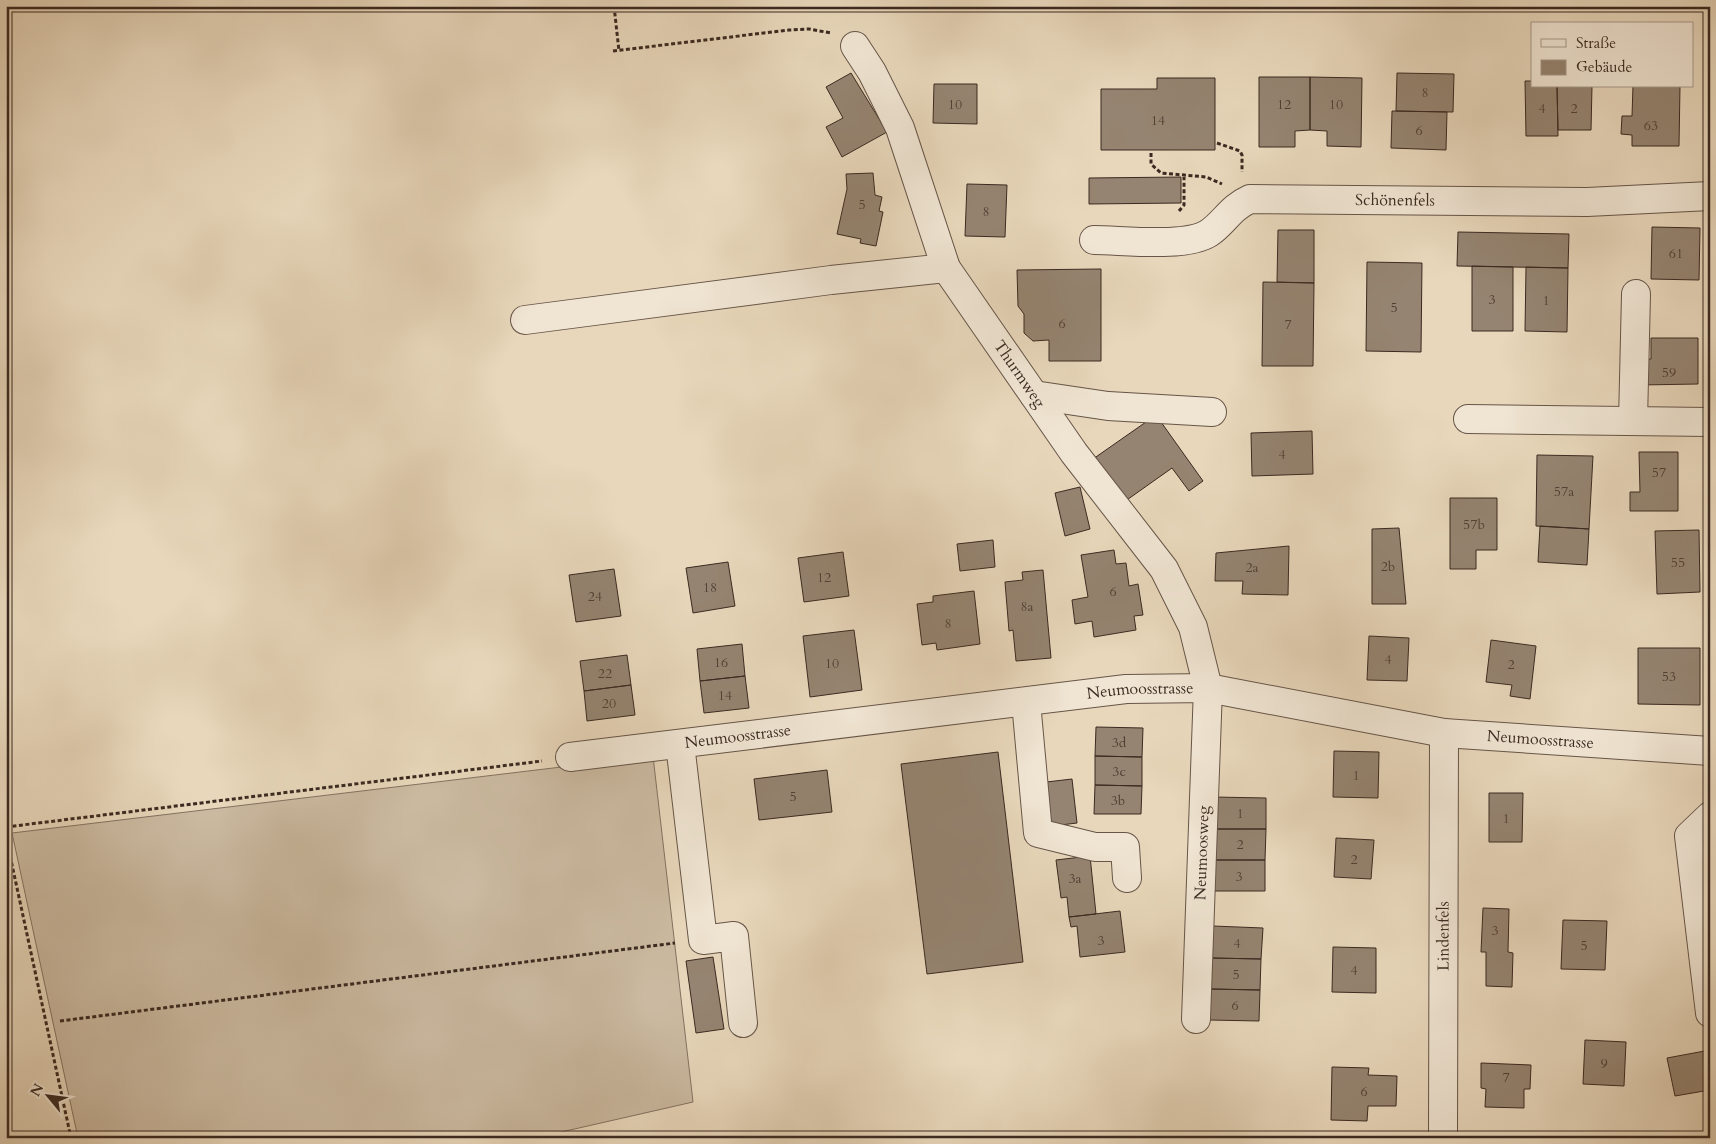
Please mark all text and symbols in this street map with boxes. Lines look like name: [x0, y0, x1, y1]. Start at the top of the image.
legend: [1531, 22, 1694, 88]
text: Straße: [1576, 33, 1616, 53]
text: Gebäude: [1576, 57, 1633, 77]
house number: 8: [1421, 83, 1429, 102]
house number: 10: [948, 95, 962, 114]
house number: 12: [1277, 95, 1291, 114]
house number: 10: [1329, 95, 1343, 114]
house number: 4: [1538, 99, 1546, 118]
house number: 2: [1570, 99, 1578, 118]
house number: 14: [1151, 111, 1165, 130]
house number: 63: [1644, 116, 1658, 135]
house number: 6: [1415, 121, 1423, 140]
street label: Schönenfels: [1355, 189, 1435, 212]
house number: 5: [858, 195, 866, 214]
house number: 8: [982, 202, 990, 221]
house number: 61: [1669, 244, 1683, 263]
house number: 3: [1488, 290, 1496, 309]
house number: 1: [1542, 291, 1550, 310]
house number: 5: [1390, 298, 1398, 317]
house number: 6: [1058, 314, 1066, 333]
house number: 7: [1284, 315, 1292, 334]
street label: Thurmweg: [988, 336, 1051, 412]
house number: 59: [1662, 363, 1676, 382]
house number: 4: [1278, 445, 1286, 464]
house number: 57: [1652, 463, 1666, 482]
house number: 57a: [1554, 482, 1574, 501]
house number: 57b: [1463, 515, 1485, 534]
house number: 55: [1671, 553, 1685, 572]
house number: 2b: [1381, 557, 1395, 576]
house number: 2a: [1245, 558, 1259, 577]
house number: 12: [817, 568, 831, 587]
house number: 18: [703, 578, 717, 597]
house number: 6: [1109, 582, 1117, 601]
house number: 24: [588, 587, 602, 606]
house number: 8a: [1020, 597, 1034, 616]
house number: 8: [944, 614, 952, 633]
house number: 4: [1384, 650, 1392, 669]
house number: 16: [714, 653, 728, 672]
house number: 10: [825, 654, 839, 673]
house number: 2: [1507, 655, 1515, 674]
house number: 22: [598, 664, 612, 683]
house number: 53: [1662, 667, 1676, 686]
street label: Neumoosstrasse: [1085, 677, 1194, 705]
house number: 14: [718, 686, 732, 705]
house number: 20: [602, 694, 616, 713]
street label: Neumoosstrasse: [683, 719, 792, 754]
street label: Neumoosstrasse: [1486, 725, 1595, 754]
house number: 3d: [1112, 733, 1127, 752]
house number: 3c: [1112, 762, 1126, 781]
house number: 1: [1352, 766, 1360, 785]
house number: 5: [789, 787, 797, 806]
house number: 3b: [1111, 791, 1125, 810]
house number: 1: [1236, 804, 1244, 823]
street label: Neumoosweg: [1189, 805, 1215, 901]
house number: 1: [1502, 809, 1510, 828]
house number: 2: [1236, 835, 1244, 854]
house number: 2: [1350, 850, 1358, 869]
house number: 3: [1235, 867, 1243, 886]
house number: 3a: [1068, 869, 1082, 888]
street label: Lindenfels: [1432, 901, 1455, 971]
house number: 3: [1491, 921, 1499, 940]
house number: 3: [1097, 931, 1105, 950]
house number: 4: [1233, 934, 1241, 953]
house number: 5: [1580, 936, 1588, 955]
house number: 4: [1350, 961, 1358, 980]
house number: 5: [1232, 965, 1240, 984]
house number: 6: [1231, 996, 1239, 1015]
house number: 9: [1600, 1054, 1608, 1073]
house number: 7: [1502, 1068, 1510, 1087]
north arrow: [22, 1072, 72, 1122]
text: N: [26, 1080, 48, 1100]
house number: 6: [1360, 1082, 1368, 1101]

